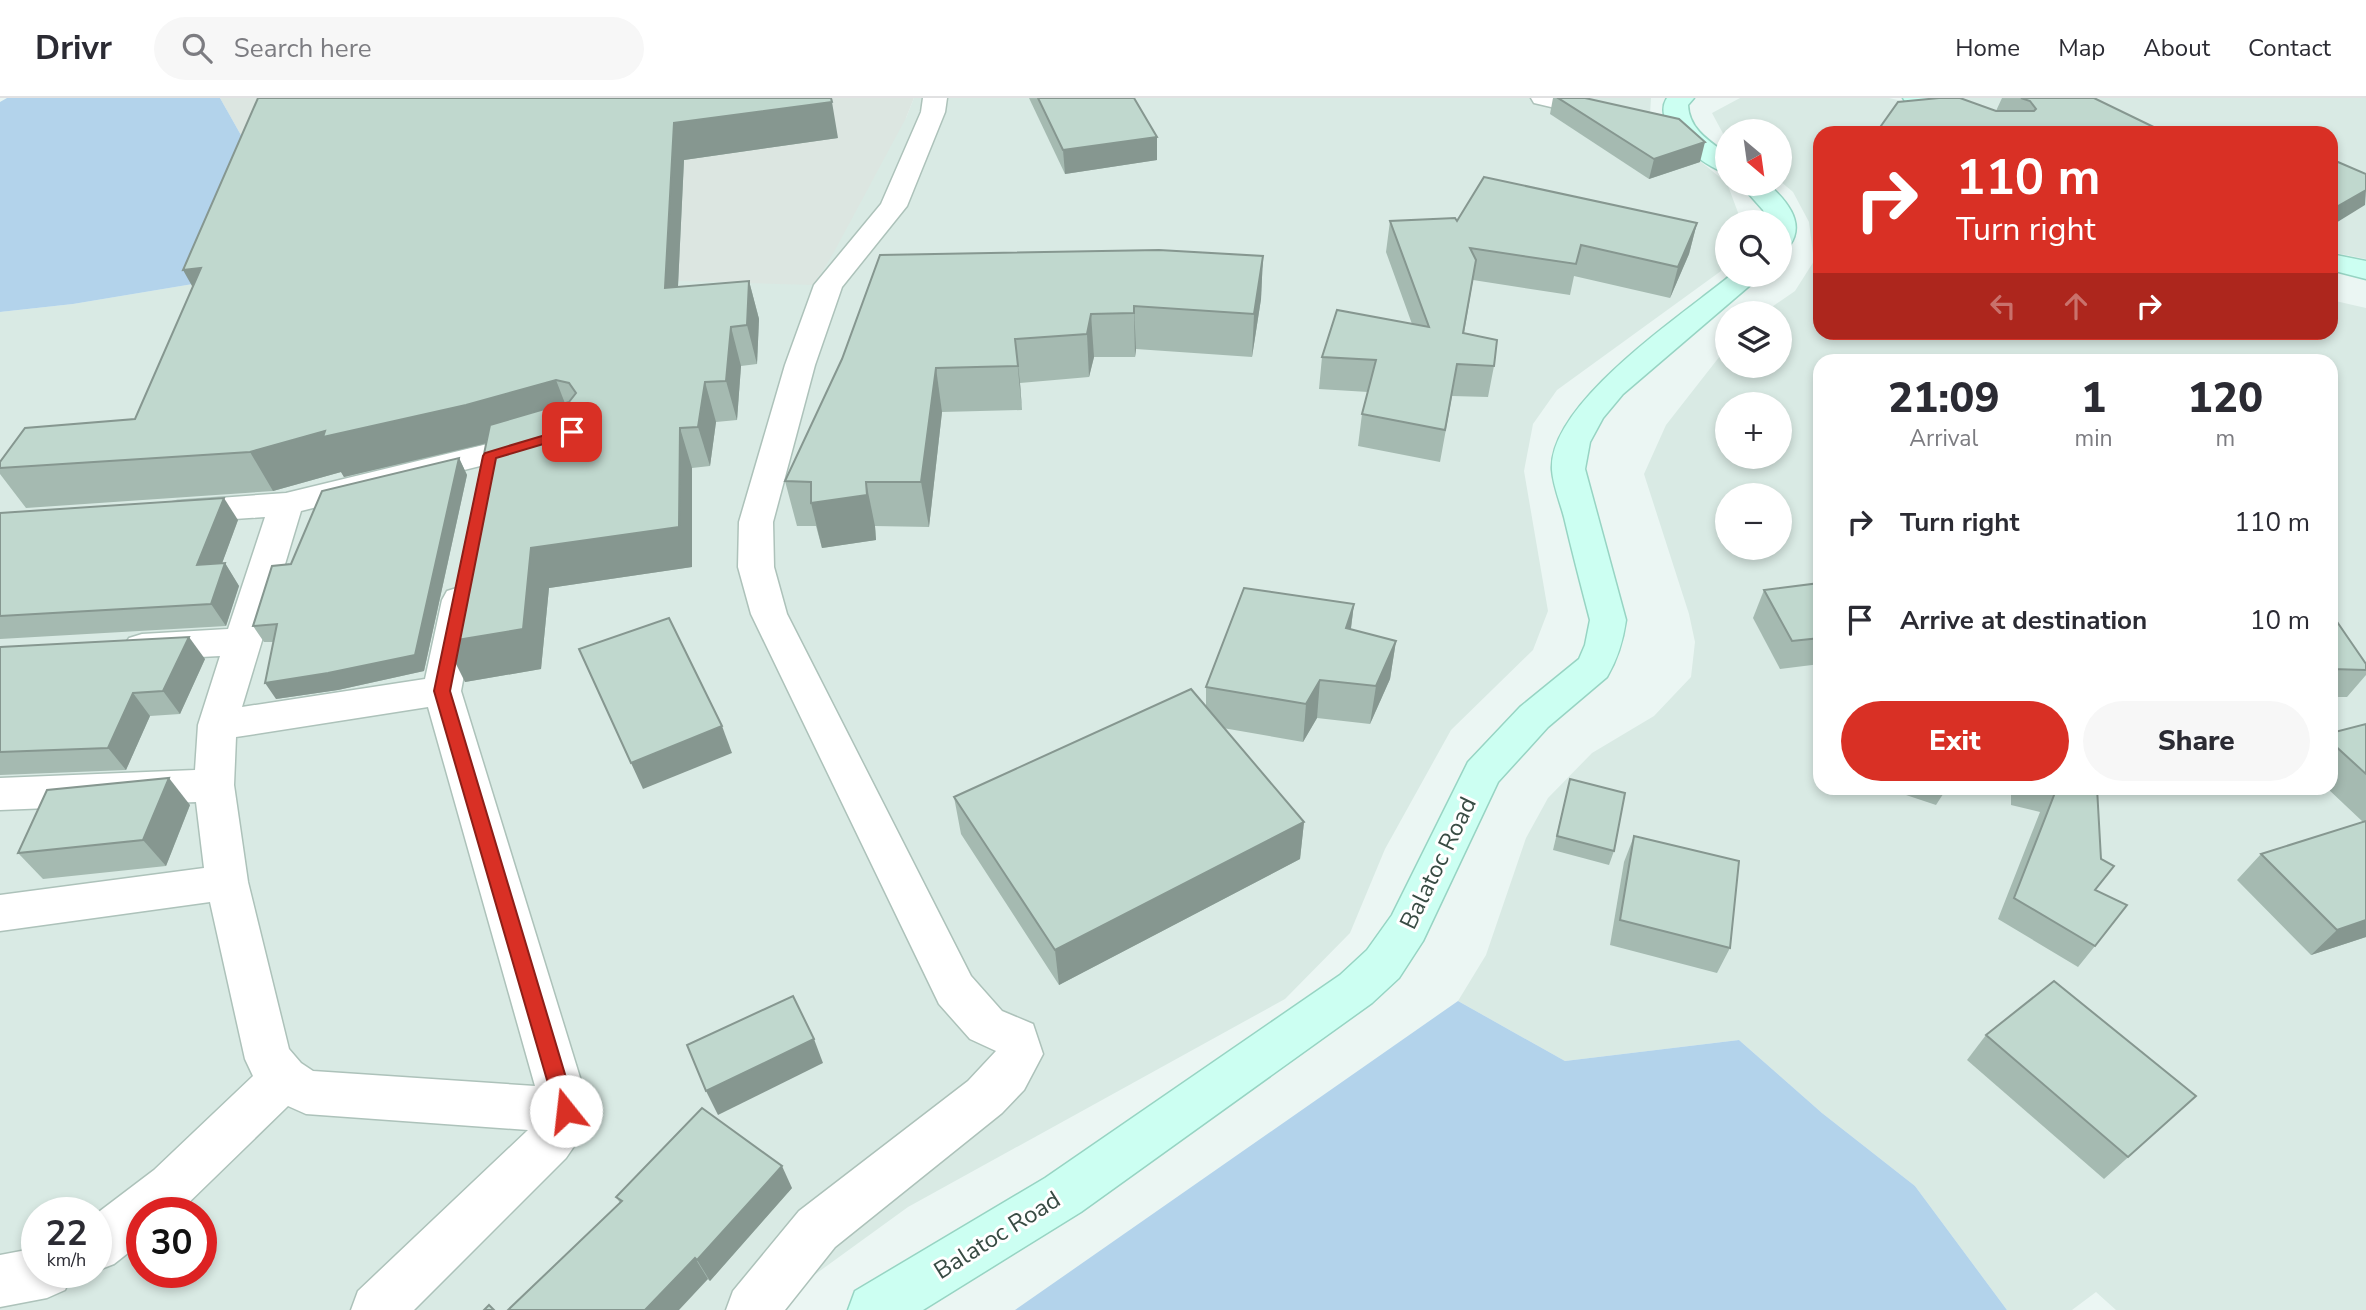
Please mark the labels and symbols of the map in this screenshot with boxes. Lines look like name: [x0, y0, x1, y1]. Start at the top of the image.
north arrow: [1715, 119, 1792, 196]
pin: [542, 402, 602, 462]
street label: Balatoc Road: [1392, 791, 1484, 935]
position arrow: [529, 1074, 603, 1148]
street label: Balatoc Road: [928, 1183, 1066, 1287]
speed limit sign: 30: [126, 1197, 217, 1288]

